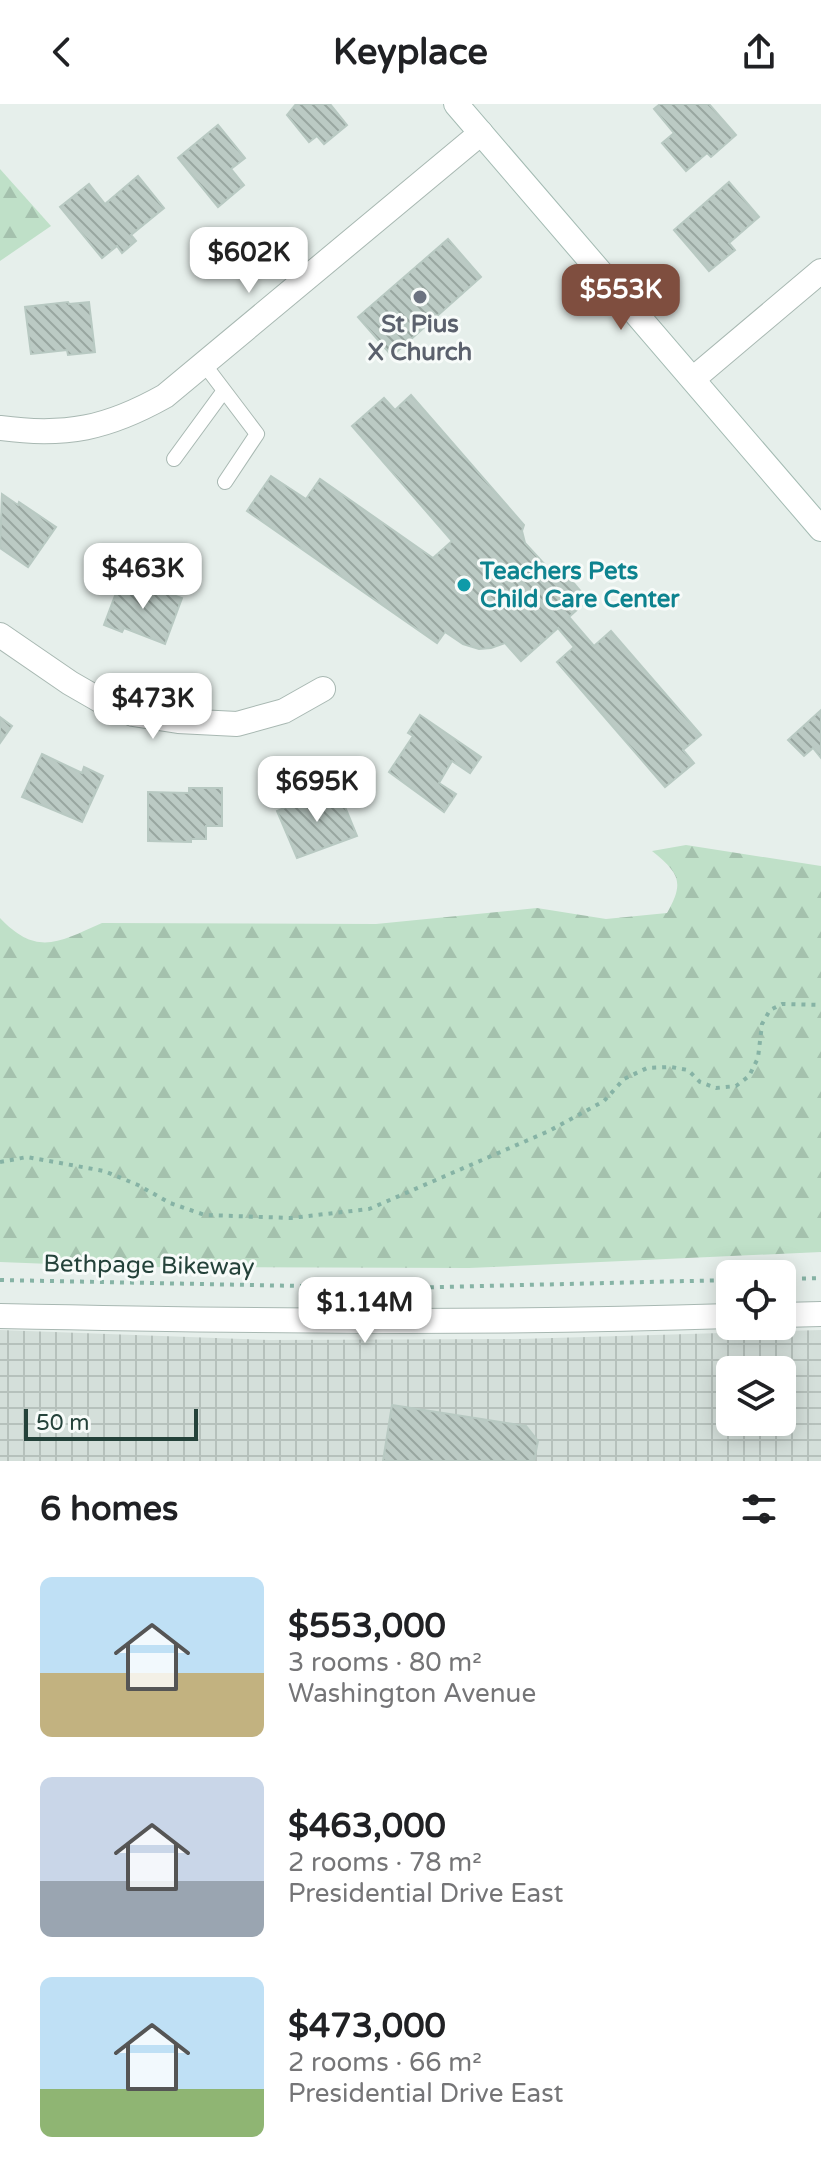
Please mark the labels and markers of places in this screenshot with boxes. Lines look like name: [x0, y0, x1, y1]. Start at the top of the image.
pin: $602K: [193, 227, 305, 295]
pin: $553K: [565, 264, 677, 332]
marker: St Pius X Church: [411, 288, 429, 306]
place label: St Pius X Church: [368, 310, 472, 367]
pin: $463K: [87, 543, 199, 611]
place label: Teachers Pets Child Care Center: [479, 557, 680, 614]
marker: Teachers Pets Child Care Center: [455, 576, 473, 594]
pin: $473K: [97, 673, 209, 741]
pin: $695K: [261, 756, 373, 824]
pin: $1.14M: [300, 1277, 430, 1345]

